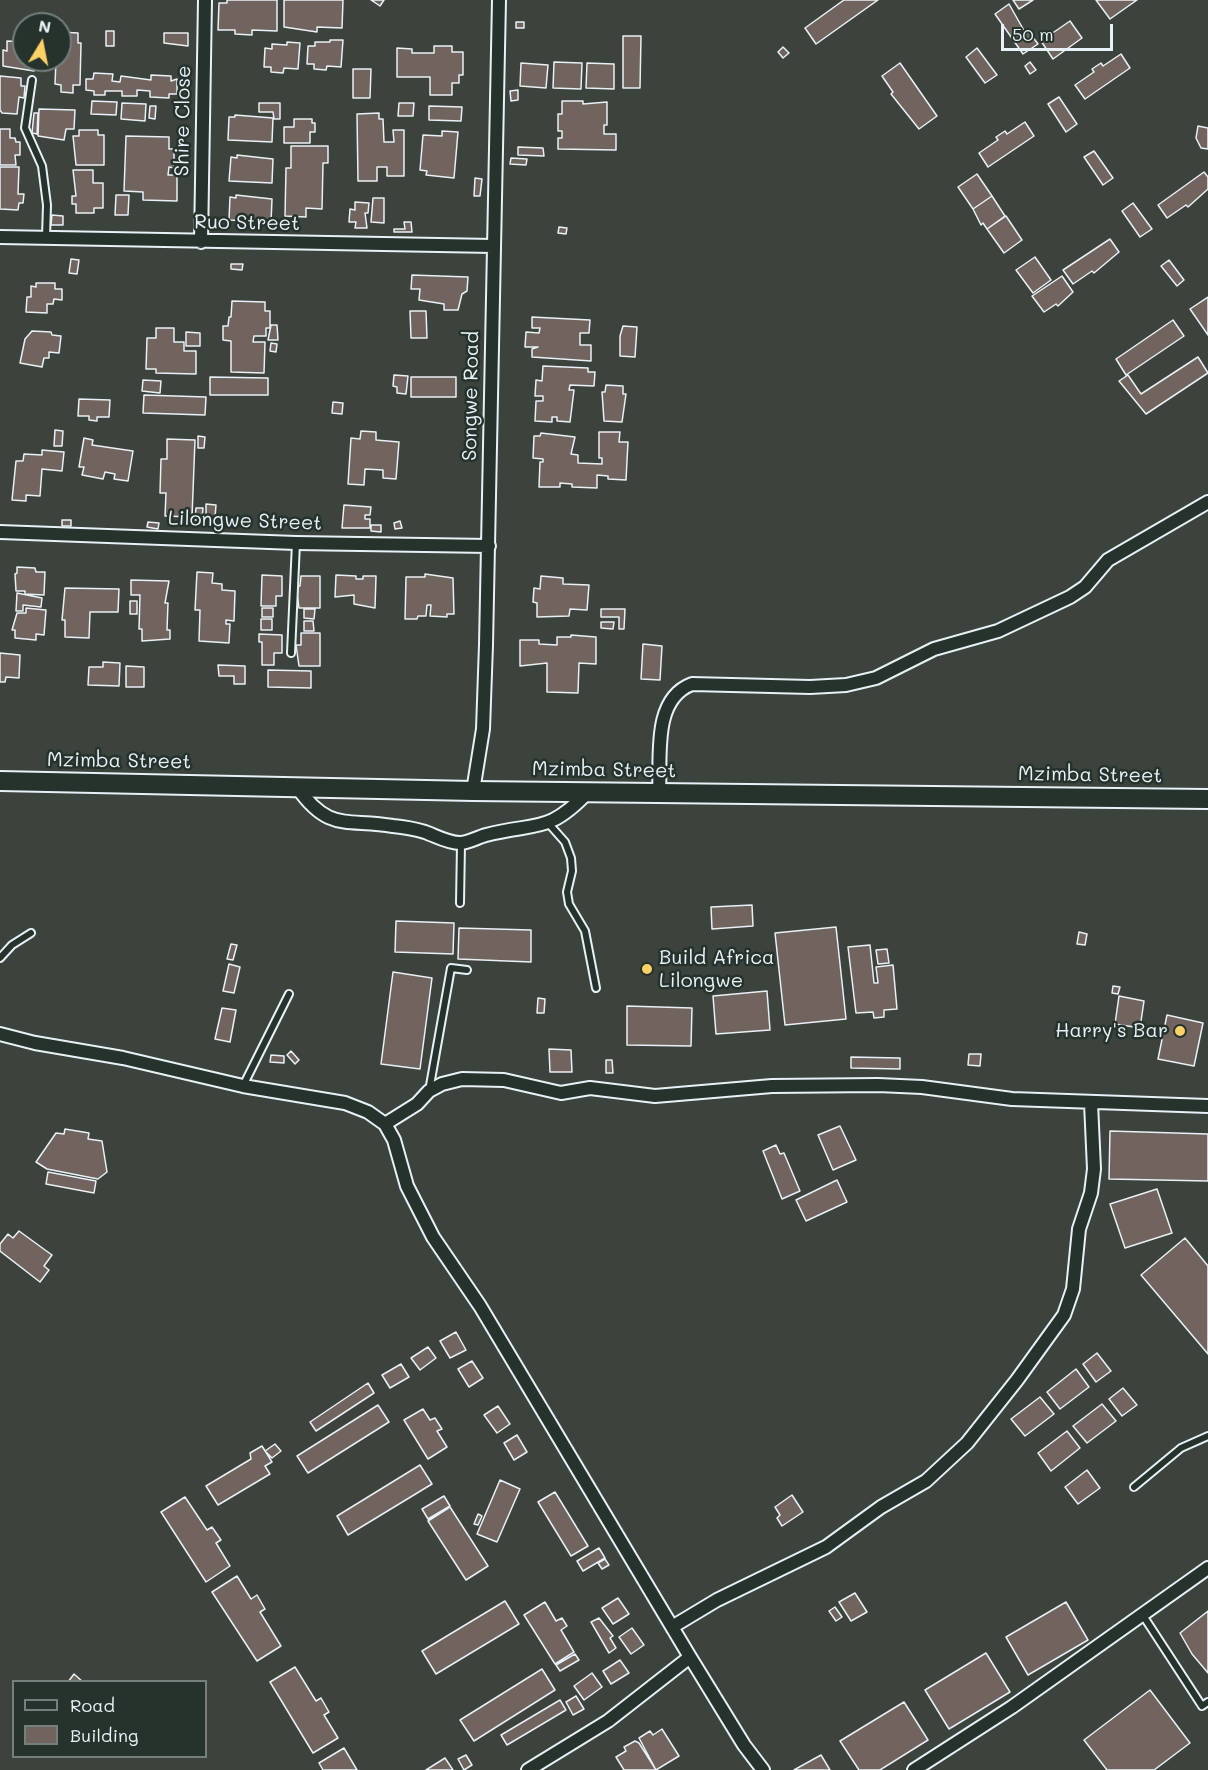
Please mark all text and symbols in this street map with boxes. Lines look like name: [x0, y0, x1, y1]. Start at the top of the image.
north arrow: [12, 12, 72, 72]
scale bar: [1004, 12, 1116, 50]
text: N: [37, 14, 53, 37]
text: 50 m: [1012, 22, 1054, 46]
street label: Shire Close: [170, 65, 196, 177]
street label: Ruo Street: [194, 210, 300, 236]
street label: Songwe Road: [458, 331, 484, 461]
street label: Lilongwe Street: [168, 506, 322, 536]
street label: Mzimba Street: [47, 748, 191, 774]
street label: Mzimba Street: [532, 757, 676, 783]
street label: Mzimba Street: [1018, 762, 1162, 788]
place label: Build Africa Lilongwe: [659, 946, 775, 993]
marker: Build Africa Lilongwe: [640, 962, 654, 976]
place label: Harry's Bar: [1055, 1019, 1168, 1043]
marker: Harry's Bar: [1173, 1024, 1187, 1038]
legend: [12, 1680, 207, 1758]
text: Road: [70, 1693, 115, 1717]
text: Building: [70, 1723, 138, 1747]

